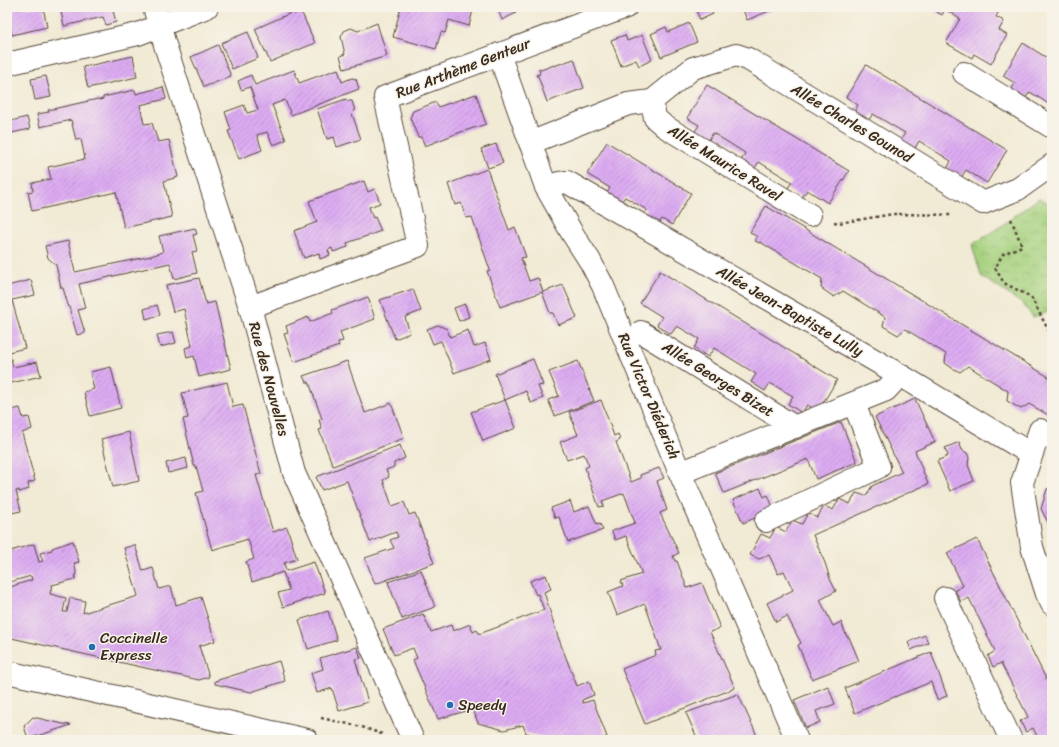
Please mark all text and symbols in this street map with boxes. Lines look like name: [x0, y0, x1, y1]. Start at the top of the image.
street label: Rue Arthème Genteur: [392, 30, 535, 106]
street label: Allée Charles Gounod: [785, 76, 919, 170]
street label: Allée Maurice Ravel: [662, 117, 788, 209]
street label: Allée Jean-Baptiste Lully: [711, 258, 869, 364]
street label: Rue des Nouvelles: [241, 319, 297, 440]
street label: Rue Victor Diéderich: [611, 329, 687, 463]
street label: Allée Georges Bizet: [656, 333, 780, 424]
place label: Coccinelle Express: [100, 625, 168, 668]
marker: Coccinelle Express: [87, 642, 97, 652]
place label: Speedy: [458, 692, 507, 718]
marker: Speedy: [445, 700, 455, 710]

